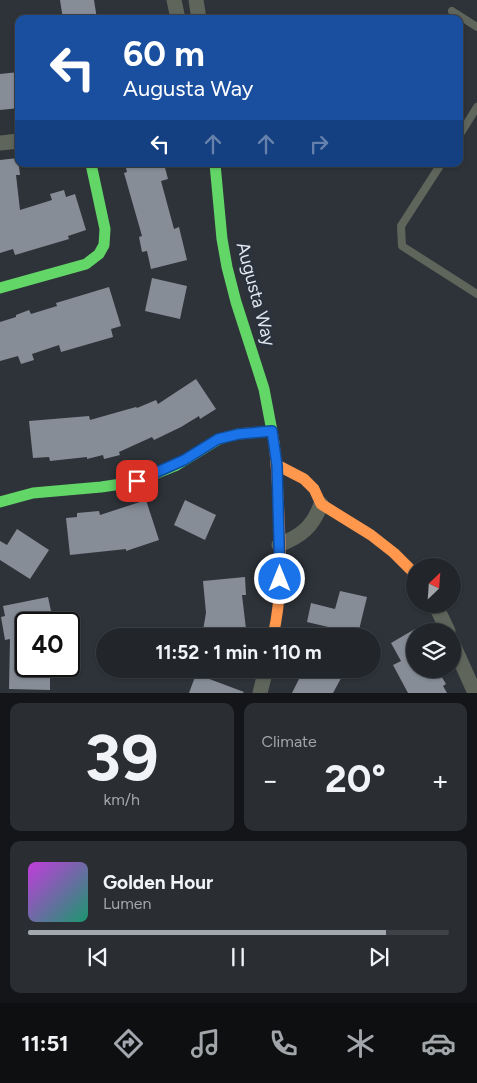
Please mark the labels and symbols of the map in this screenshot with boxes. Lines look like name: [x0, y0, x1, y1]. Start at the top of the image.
street label: Augusta Way: [232, 240, 281, 349]
pin: [116, 460, 158, 502]
position arrow: [253, 552, 305, 604]
north arrow: [406, 558, 461, 612]
speed limit sign: 40: [15, 612, 80, 677]

